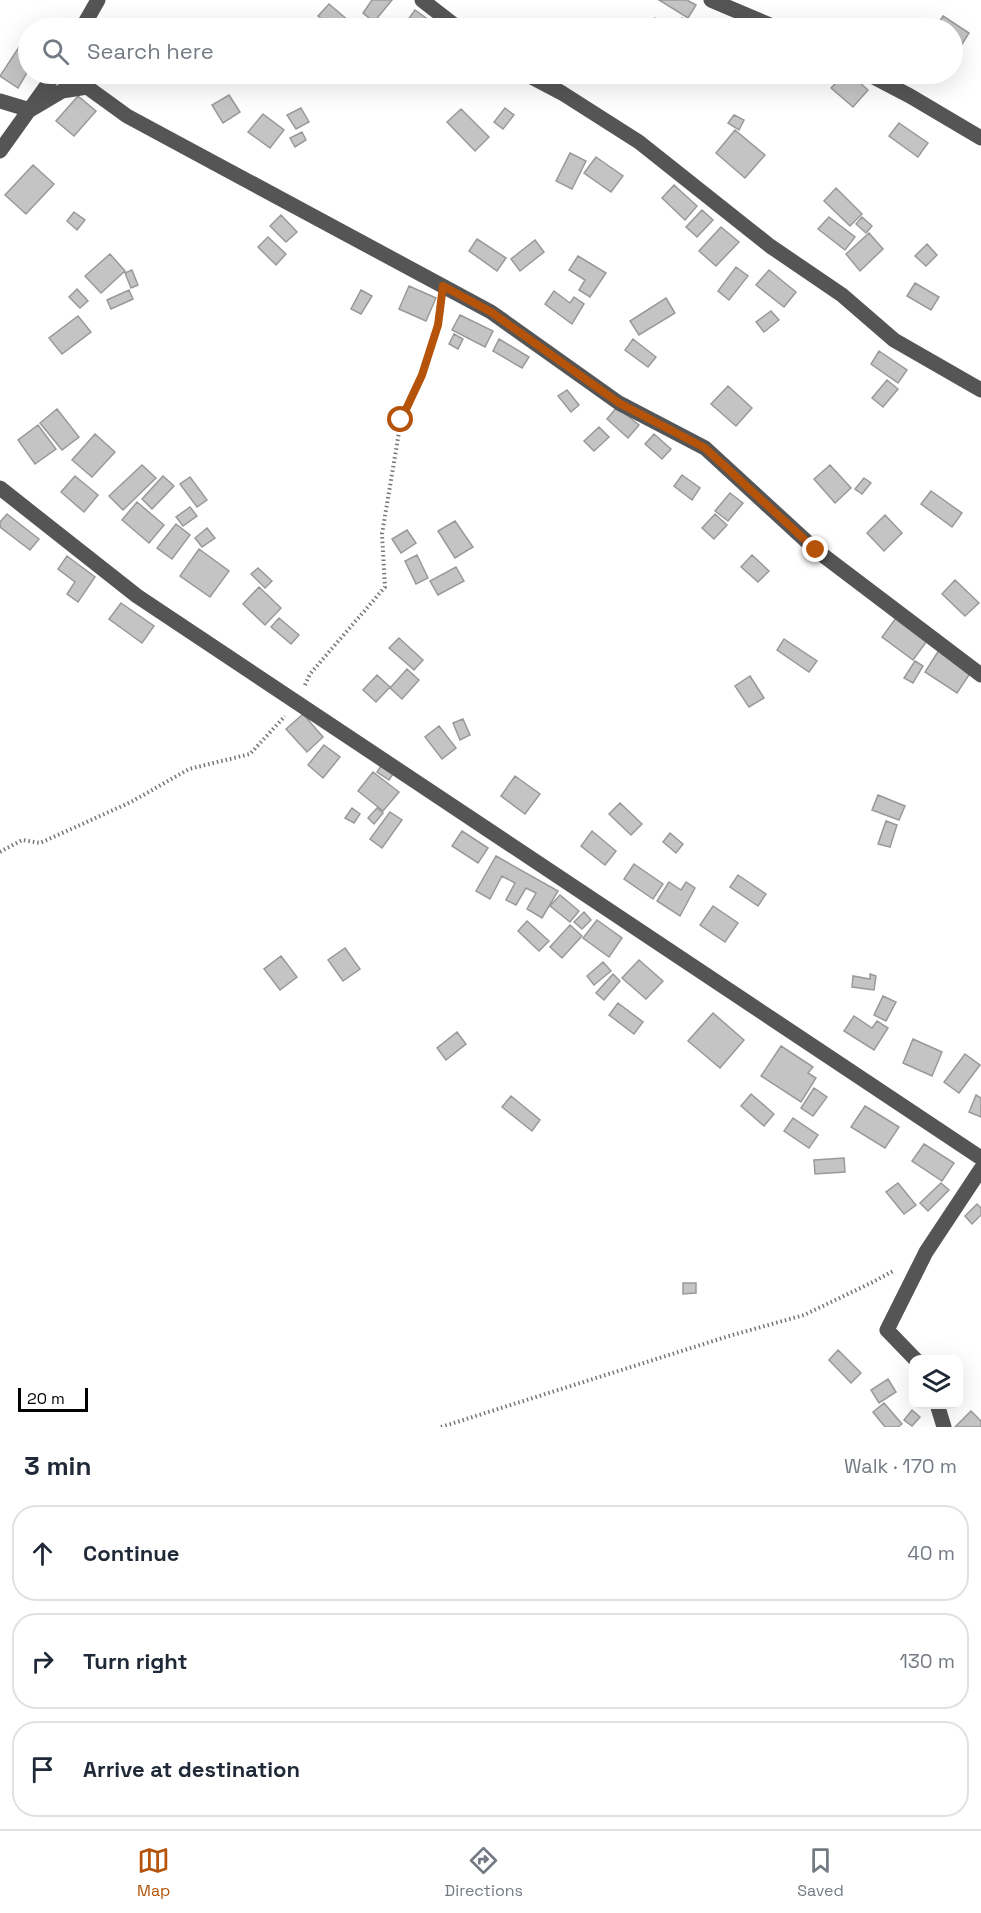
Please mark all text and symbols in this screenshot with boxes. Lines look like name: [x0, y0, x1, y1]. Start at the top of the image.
search box: [18, 18, 963, 84]
icon: search: [39, 35, 72, 68]
text: Search here: [87, 37, 214, 65]
route start: [387, 406, 413, 432]
route end: [802, 536, 828, 562]
map controls: [909, 1355, 963, 1409]
button: layers: [909, 1355, 963, 1409]
scale bar: [18, 1385, 88, 1412]
text: 20 m: [27, 1388, 65, 1409]
text: 3 min: [24, 1449, 92, 1483]
text: Walk · 170 m: [844, 1453, 957, 1479]
icon: ahead: [26, 1537, 59, 1570]
text: Continue: [83, 1539, 179, 1567]
text: 40 m: [907, 1540, 955, 1566]
icon: right: [26, 1645, 59, 1678]
text: Turn right: [83, 1647, 188, 1675]
text: 130 m: [899, 1648, 955, 1674]
icon: arrive: [26, 1753, 59, 1786]
text: Arrive at destination: [83, 1755, 300, 1783]
tab: Map: [137, 1844, 170, 1901]
tab: Directions: [445, 1844, 523, 1901]
tab: Saved: [797, 1844, 844, 1901]

